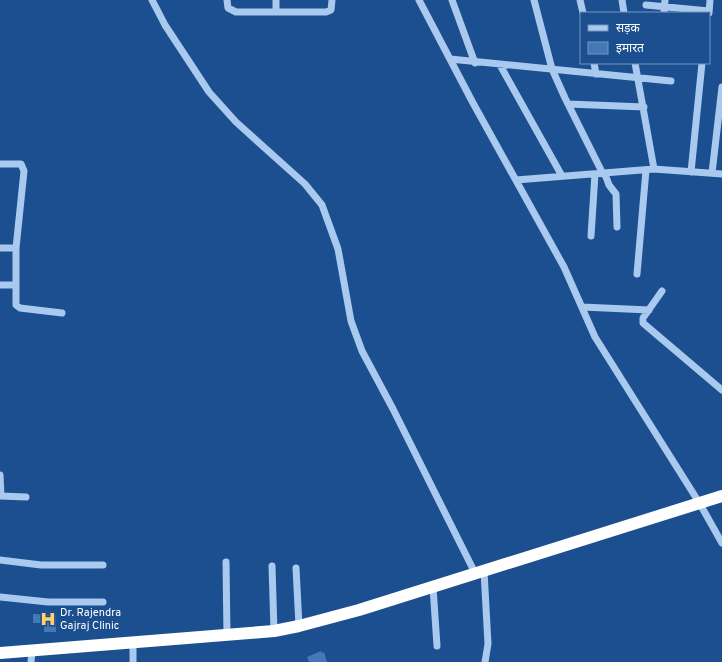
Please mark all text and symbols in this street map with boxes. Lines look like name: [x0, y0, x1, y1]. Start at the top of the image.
legend: [580, 12, 710, 64]
text: सड़क: [616, 21, 641, 37]
text: इमारत: [616, 41, 645, 57]
place label: Dr. Rajendra Gajraj Clinic: [60, 606, 121, 633]
hospital icon: Dr. Rajendra Gajraj Clinic: [39, 610, 57, 628]

